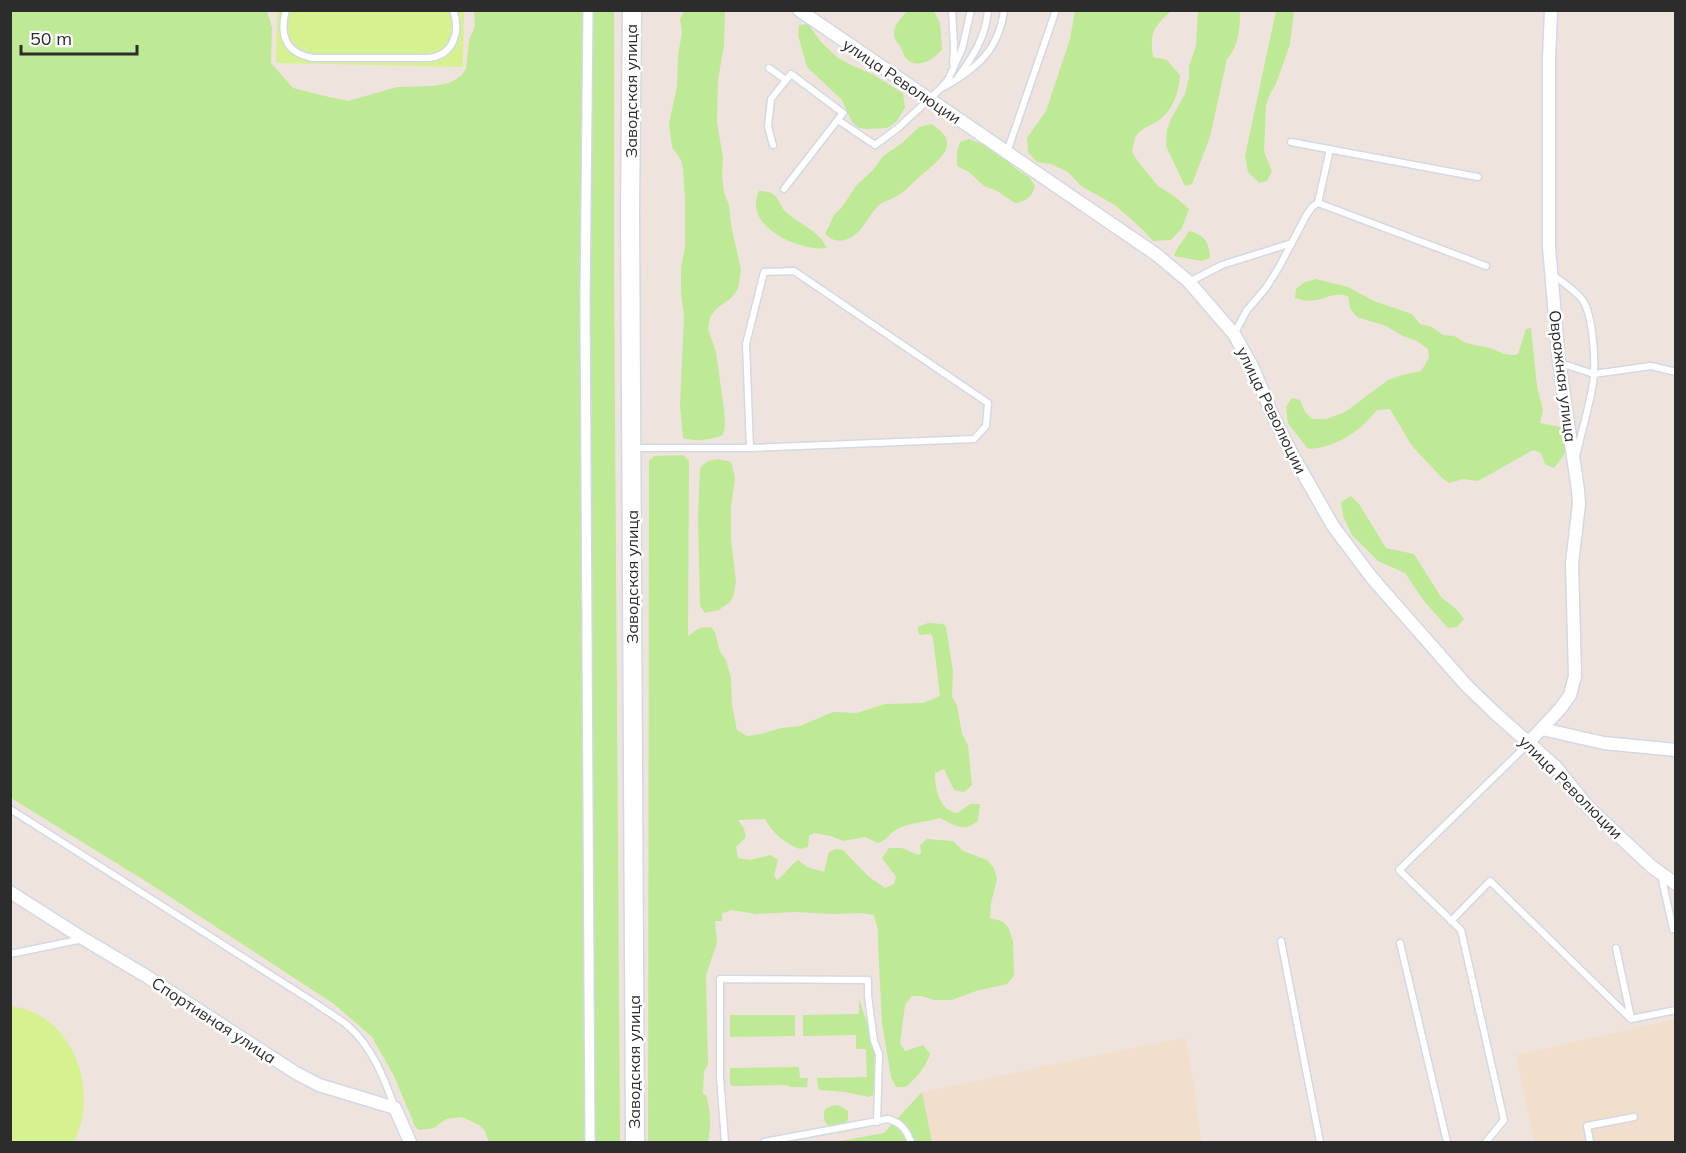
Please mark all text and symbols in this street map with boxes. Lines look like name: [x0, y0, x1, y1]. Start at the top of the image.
scale bar: [21, 18, 136, 56]
street label: Заводская улица: [621, 24, 641, 158]
text: 50 m: [30, 27, 72, 50]
street label: улица Революции: [839, 34, 965, 128]
street label: Овражная улица: [1545, 309, 1581, 443]
street label: улица Революции: [1233, 343, 1311, 477]
street label: Заводская улица: [622, 510, 642, 644]
street label: улица Революции: [1515, 731, 1627, 843]
street label: Спортивная улица: [148, 972, 280, 1068]
street label: Заводская улица: [624, 995, 644, 1129]

